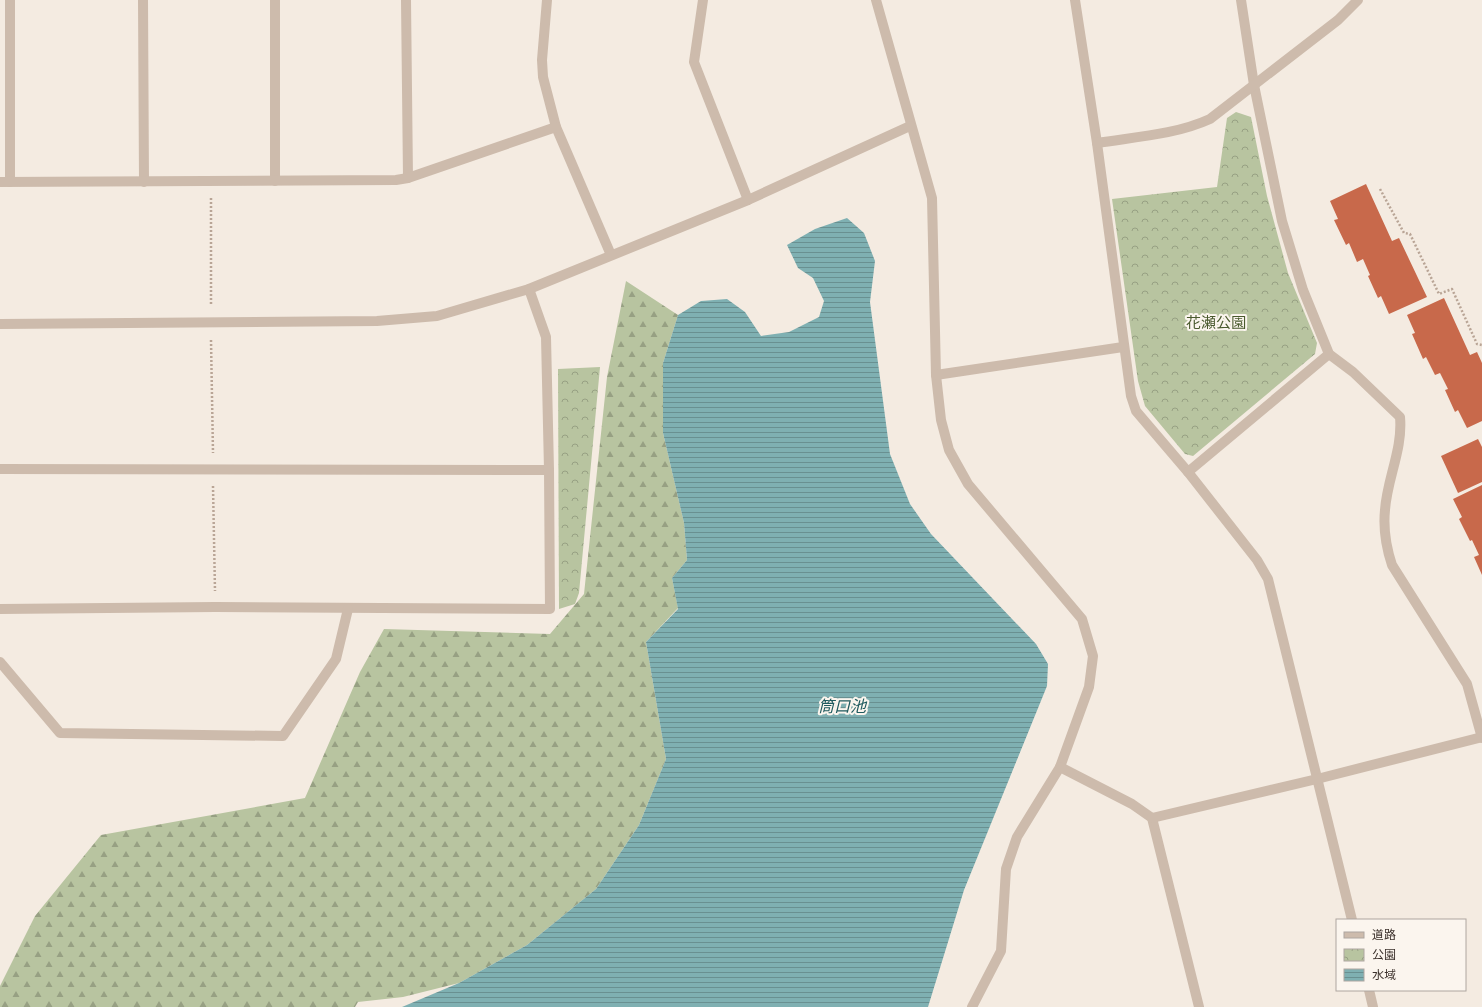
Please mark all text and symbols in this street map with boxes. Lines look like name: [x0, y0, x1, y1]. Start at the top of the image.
park label: 花瀬公園: [1186, 314, 1246, 332]
water label: 筒口池: [818, 697, 868, 716]
legend: [1336, 919, 1466, 991]
text: 道路: [1372, 928, 1396, 942]
text: 公園: [1372, 948, 1396, 962]
text: 水域: [1372, 968, 1396, 982]

